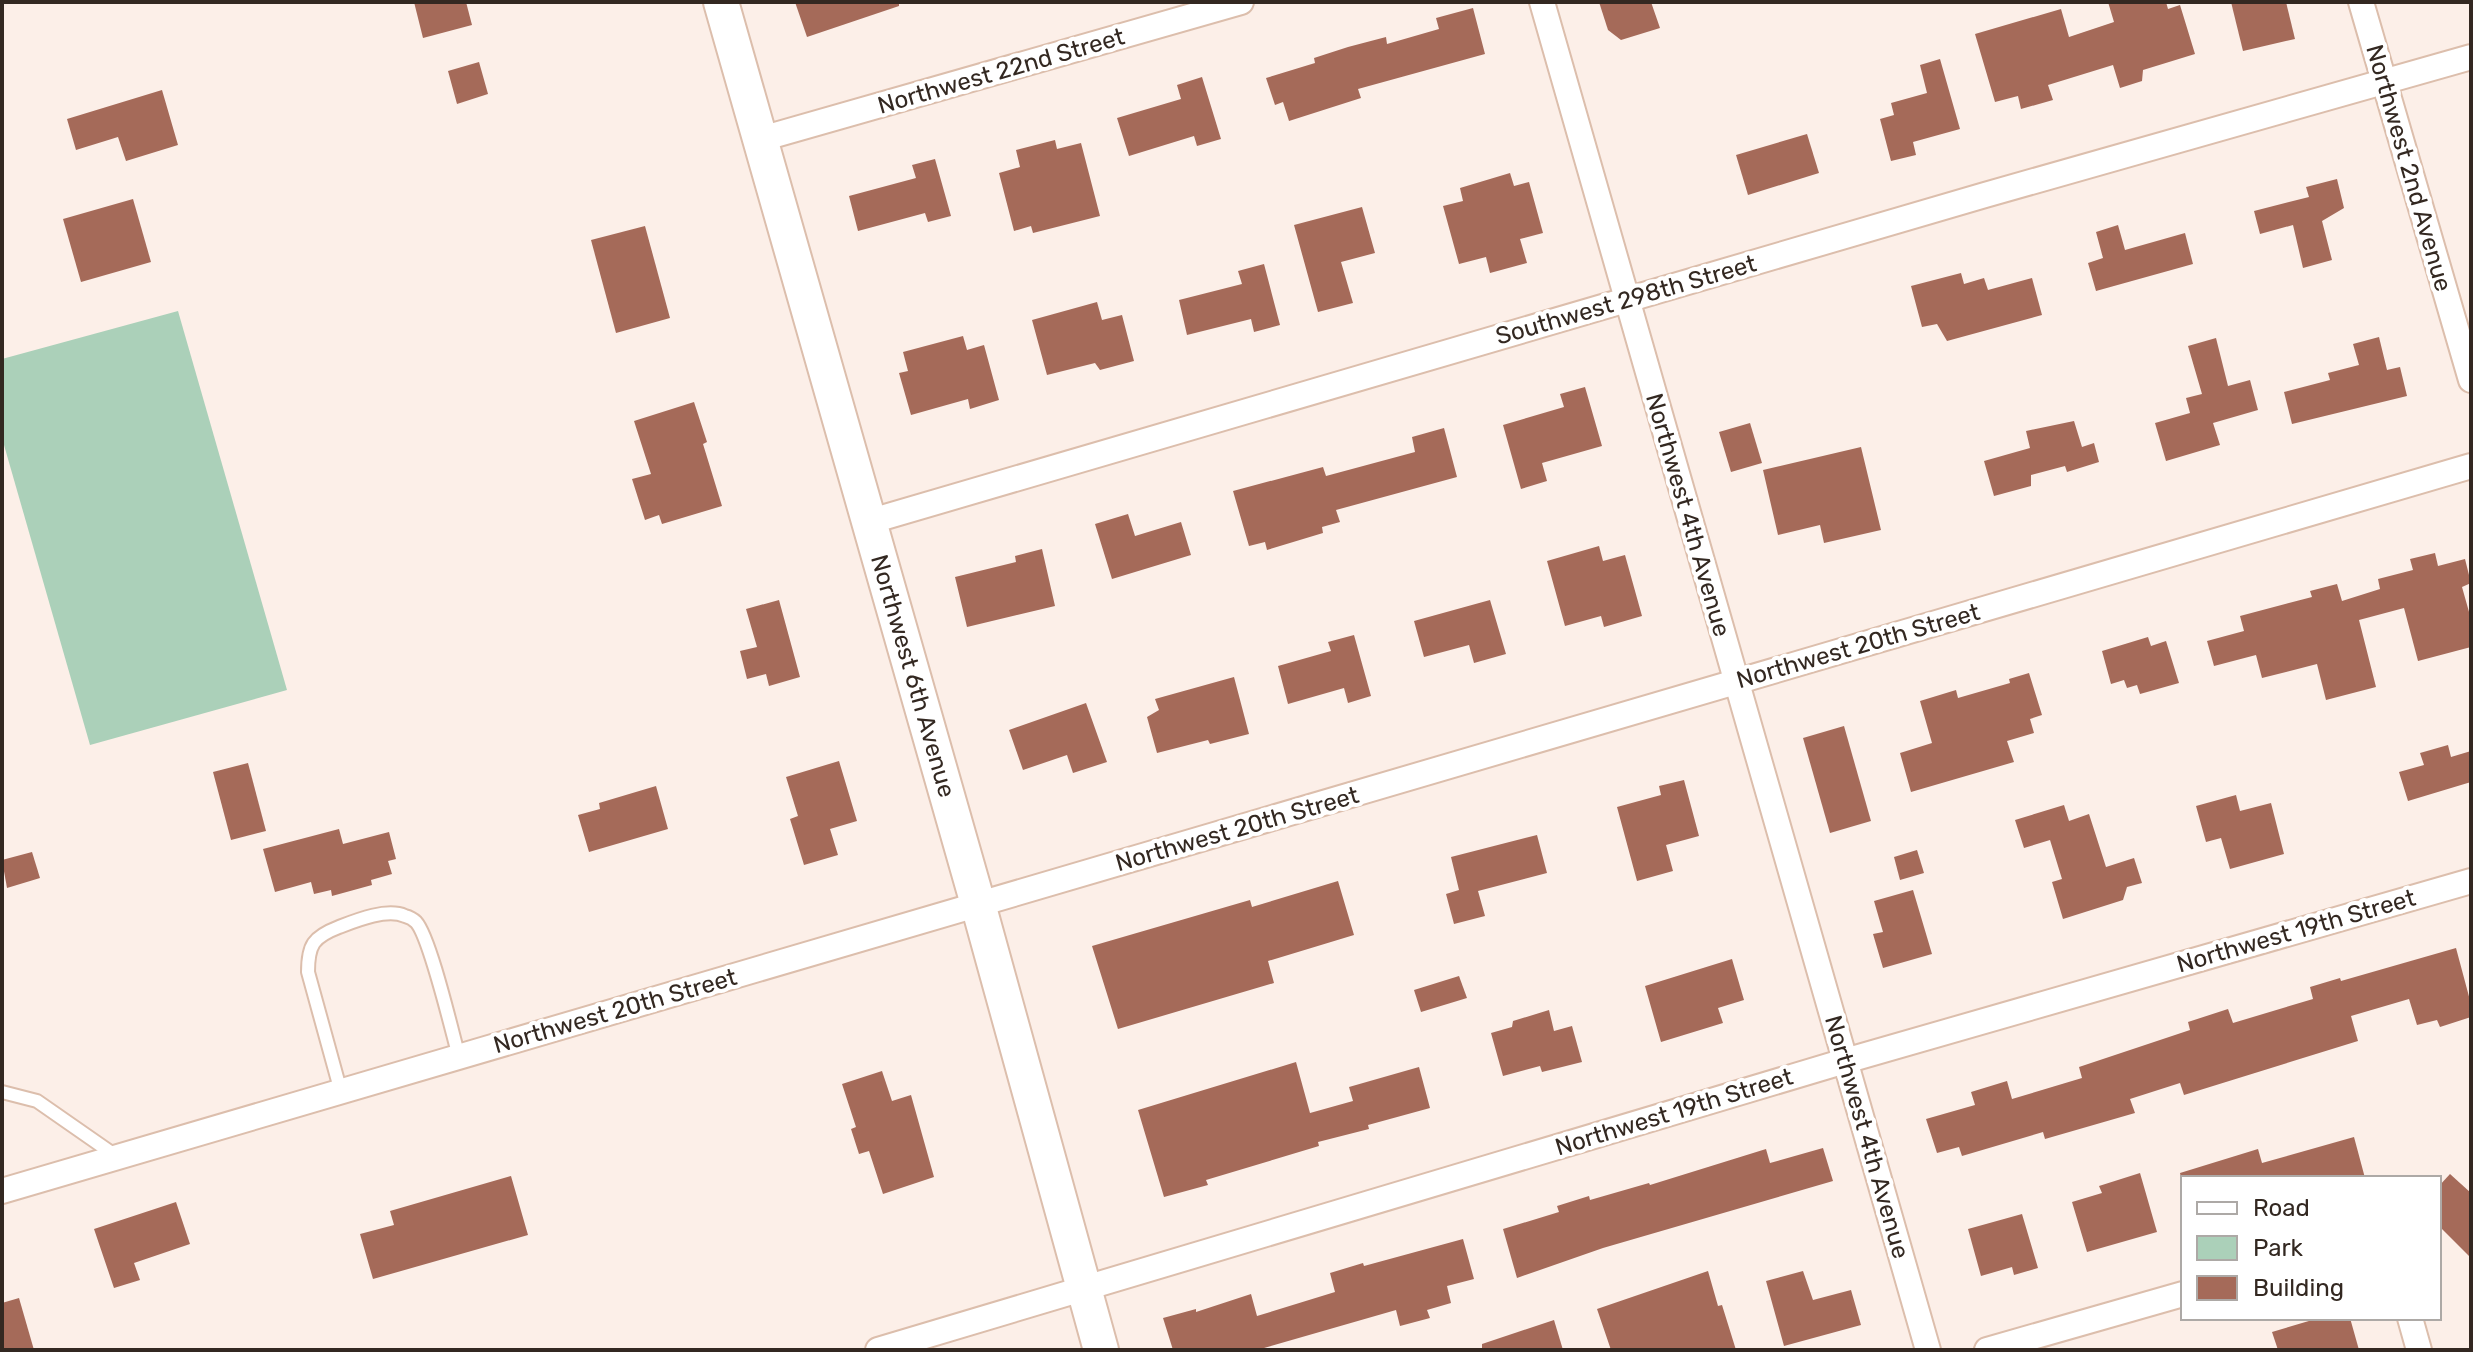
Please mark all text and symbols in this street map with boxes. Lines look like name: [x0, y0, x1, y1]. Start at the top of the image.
street label: Northwest 22nd Street: [874, 22, 1128, 120]
street label: Northwest 2nd Avenue: [2360, 41, 2458, 295]
street label: Southwest 298th Street: [1493, 249, 1759, 351]
street label: Northwest 4th Avenue: [1640, 390, 1736, 640]
street label: Northwest 6th Avenue: [865, 551, 961, 801]
street label: Northwest 20th Street: [1733, 598, 1983, 694]
street label: Northwest 20th Street: [1112, 781, 1362, 877]
street label: Northwest 19th Street: [2173, 883, 2419, 979]
street label: Northwest 20th Street: [490, 963, 740, 1059]
street label: Northwest 4th Avenue: [1819, 1012, 1915, 1262]
street label: Northwest 19th Street: [1552, 1062, 1796, 1162]
legend: [2181, 1176, 2441, 1320]
text: Road: [2253, 1194, 2310, 1222]
text: Park: [2253, 1234, 2304, 1262]
text: Building: [2253, 1274, 2344, 1302]

